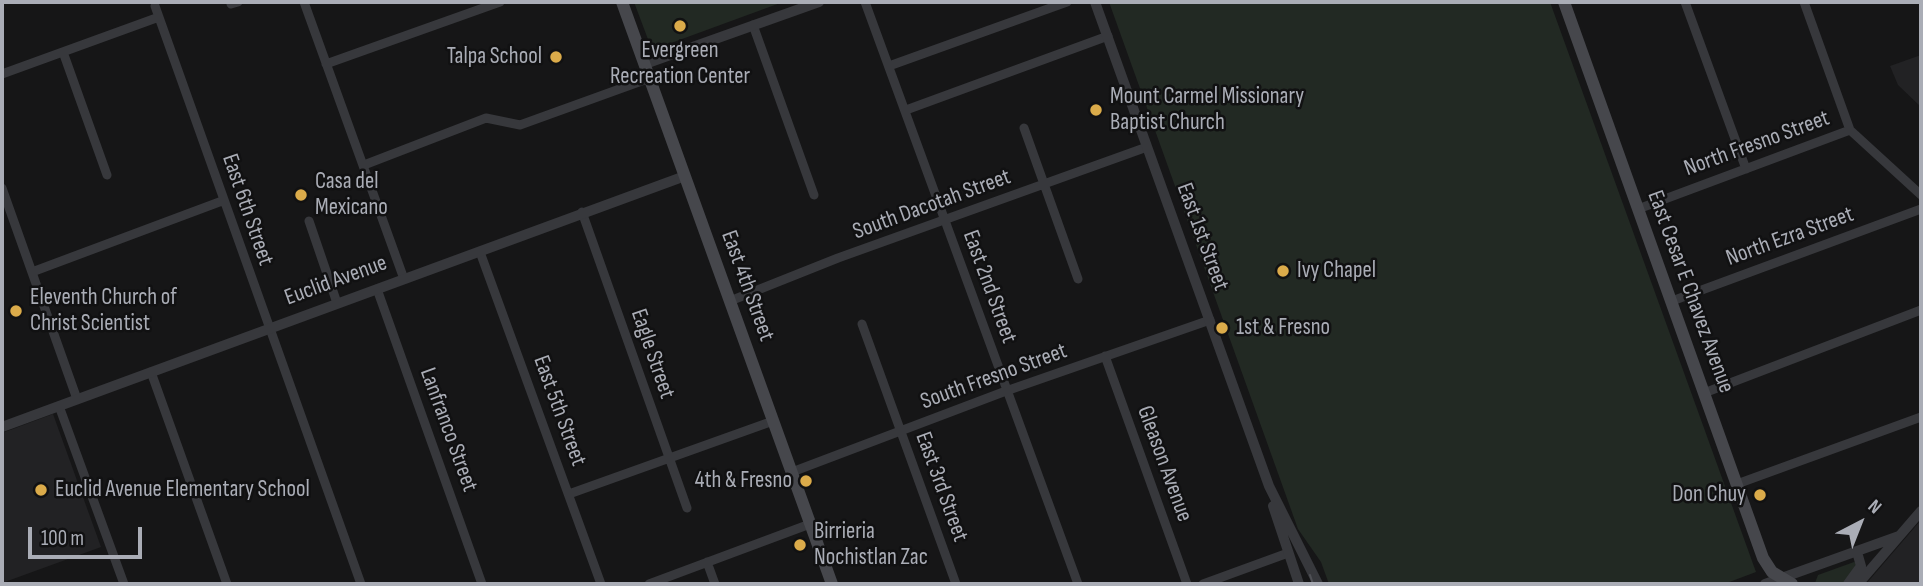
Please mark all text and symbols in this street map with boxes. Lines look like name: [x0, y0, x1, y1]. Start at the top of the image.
marker: Evergreen Recreation Center: [672, 18, 688, 34]
place label: Evergreen Recreation Center: [610, 37, 750, 91]
place label: Talpa School: [447, 43, 542, 71]
marker: Talpa School: [548, 49, 564, 65]
place label: Mount Carmel Missionary Baptist Church: [1110, 83, 1304, 137]
marker: Mount Carmel Missionary Baptist Church: [1088, 102, 1104, 118]
street label: North Fresno Street: [1681, 105, 1833, 183]
street label: East 6th Street: [215, 151, 279, 269]
street label: South Dacotah Street: [849, 164, 1015, 246]
place label: Casa del Mexicano: [315, 168, 388, 222]
street label: East 1st Street: [1170, 179, 1234, 295]
marker: Casa del Mexicano: [293, 187, 309, 203]
street label: East Cesar E Chavez Avenue: [1641, 187, 1739, 397]
street label: North Ezra Street: [1722, 201, 1858, 273]
street label: East 4th Street: [714, 227, 780, 345]
street label: East 2nd Street: [956, 227, 1022, 347]
street label: Euclid Avenue: [281, 250, 391, 312]
place label: Ivy Chapel: [1297, 257, 1376, 285]
marker: Ivy Chapel: [1275, 263, 1291, 279]
place label: Eleventh Church of Christ Scientist: [30, 284, 177, 338]
marker: Eleventh Church of Christ Scientist: [8, 303, 24, 319]
street label: Eagle Street: [624, 306, 680, 402]
place label: 1st & Fresno: [1236, 314, 1330, 342]
marker: 1st & Fresno: [1214, 320, 1230, 336]
street label: South Fresno Street: [917, 338, 1071, 416]
street label: East 5th Street: [526, 352, 592, 470]
street label: Lanfranco Street: [413, 364, 483, 496]
street label: Gleason Avenue: [1130, 402, 1198, 526]
street label: East 3rd Street: [908, 428, 974, 546]
place label: 4th & Fresno: [695, 467, 792, 495]
marker: 4th & Fresno: [798, 473, 814, 489]
place label: Euclid Avenue Elementary School: [55, 476, 310, 504]
place label: Don Chuy: [1672, 481, 1746, 509]
marker: Euclid Avenue Elementary School: [33, 482, 49, 498]
marker: Don Chuy: [1752, 487, 1768, 503]
north arrow: [1825, 488, 1895, 558]
text: N: [1863, 495, 1886, 519]
scale bar: [32, 512, 145, 556]
place label: Birrieria Nochistlan Zac: [814, 518, 928, 572]
text: 100 m: [41, 526, 84, 551]
marker: Birrieria Nochistlan Zac: [792, 537, 808, 553]

